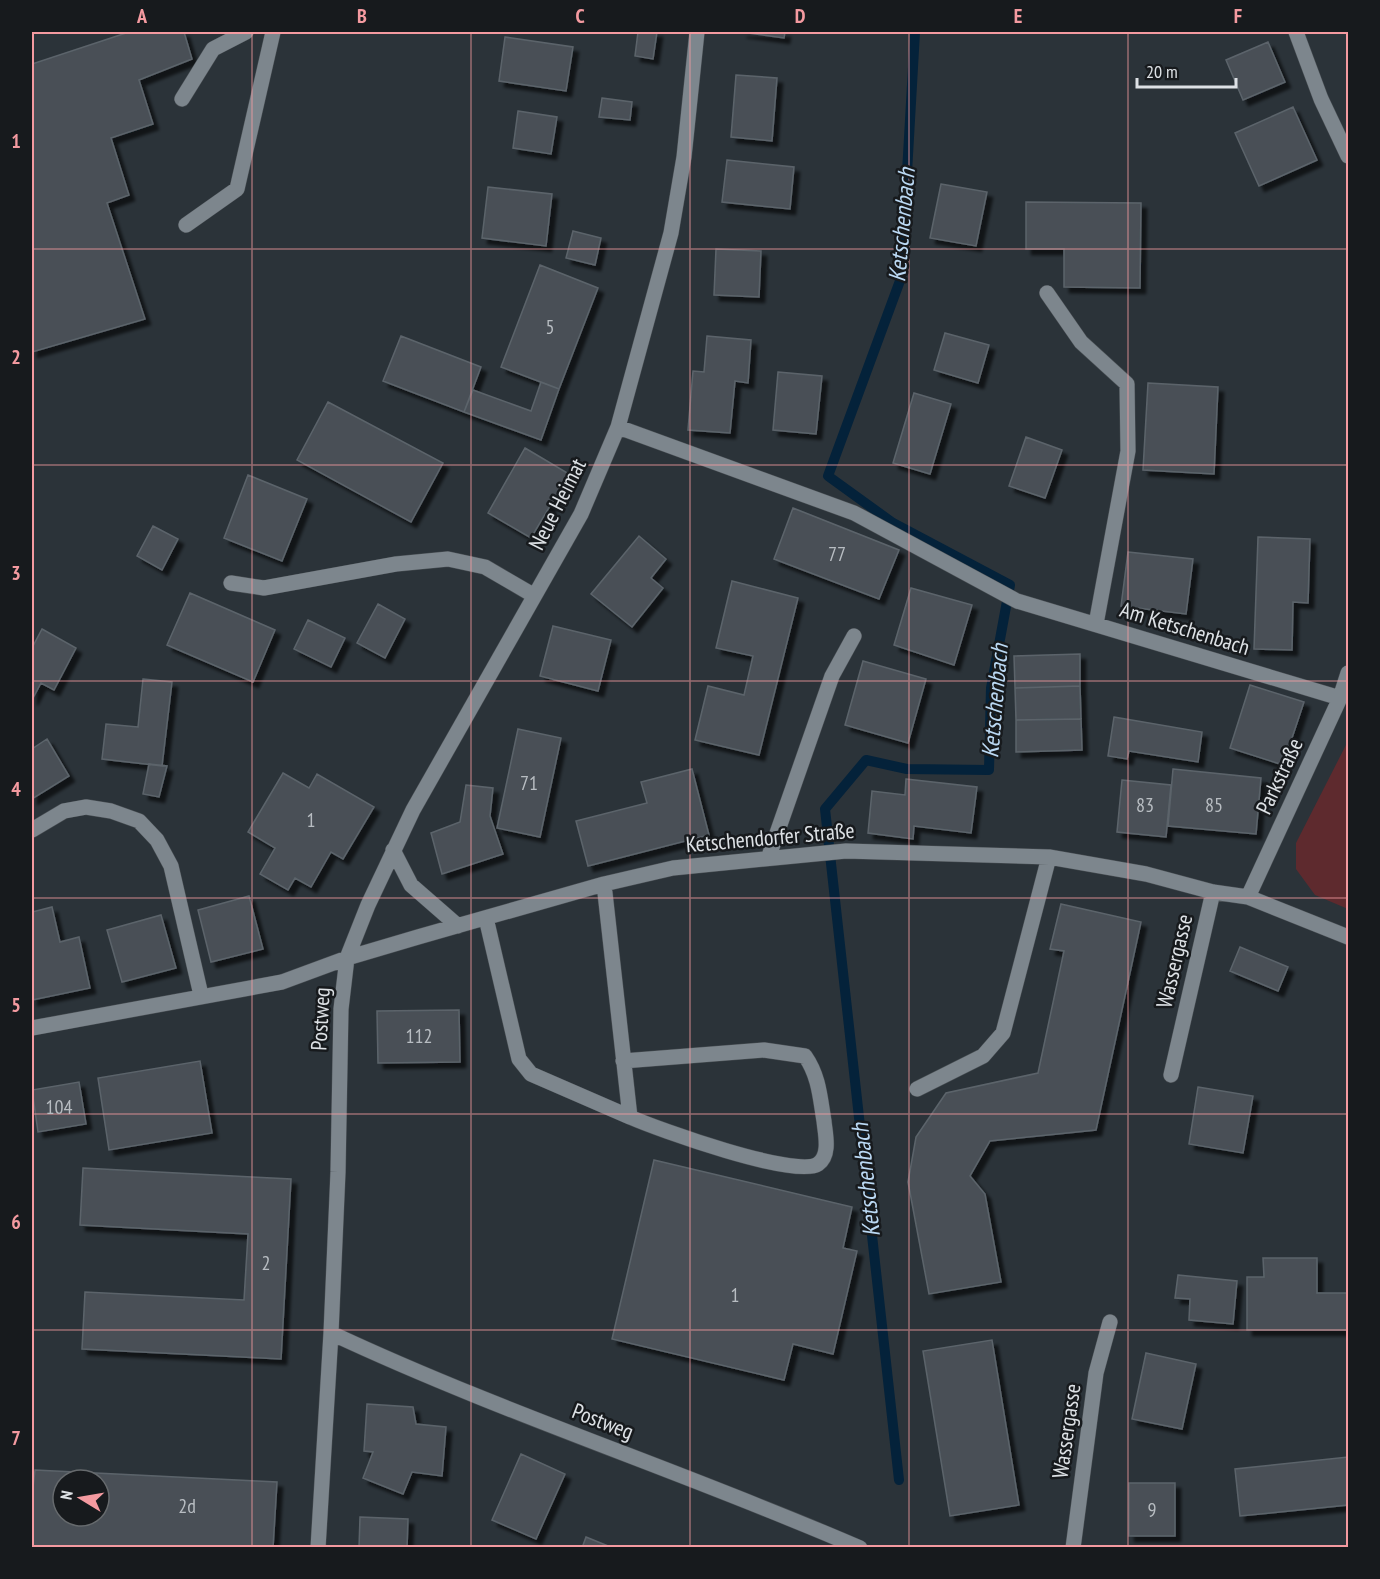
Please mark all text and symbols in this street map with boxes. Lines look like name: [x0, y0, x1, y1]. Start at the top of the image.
text: A: [136, 3, 148, 29]
text: B: [357, 3, 367, 29]
text: C: [575, 3, 585, 29]
text: D: [795, 3, 806, 29]
text: E: [1014, 3, 1022, 29]
text: F: [1234, 3, 1242, 29]
scale bar: [1137, 51, 1236, 89]
text: 20 m: [1146, 60, 1178, 83]
text: 1: [11, 128, 21, 154]
water label: Ketschenbach: [881, 165, 922, 283]
house number: 5: [546, 314, 555, 340]
text: 2: [11, 344, 21, 370]
street label: Neue Heimat: [522, 454, 592, 554]
house number: 77: [828, 541, 846, 567]
text: 3: [11, 560, 21, 586]
street label: Am Ketschenbach: [1117, 595, 1253, 661]
water label: Ketschenbach: [974, 641, 1015, 759]
street label: Parkstraße: [1249, 733, 1309, 819]
house number: 71: [520, 770, 538, 796]
text: 4: [11, 776, 21, 802]
house number: 83: [1136, 792, 1154, 818]
house number: 85: [1205, 792, 1223, 818]
house number: 1: [307, 807, 316, 833]
street label: Ketschendorfer Straße: [684, 816, 856, 858]
street label: Wassergasse: [1150, 912, 1198, 1010]
street label: Postweg: [304, 987, 336, 1051]
text: 5: [11, 992, 21, 1018]
house number: 112: [406, 1023, 433, 1049]
house number: 104: [46, 1094, 73, 1120]
water label: Ketschenbach: [844, 1120, 887, 1238]
text: 6: [11, 1209, 21, 1235]
house number: 2: [262, 1250, 271, 1276]
house number: 1: [731, 1282, 740, 1308]
street label: Wassergasse: [1046, 1382, 1086, 1480]
street label: Postweg: [568, 1397, 638, 1445]
text: 7: [11, 1425, 21, 1451]
north arrow: [51, 1468, 111, 1528]
text: N: [56, 1489, 77, 1501]
house number: 2d: [178, 1493, 196, 1519]
house number: 9: [1148, 1497, 1157, 1523]

